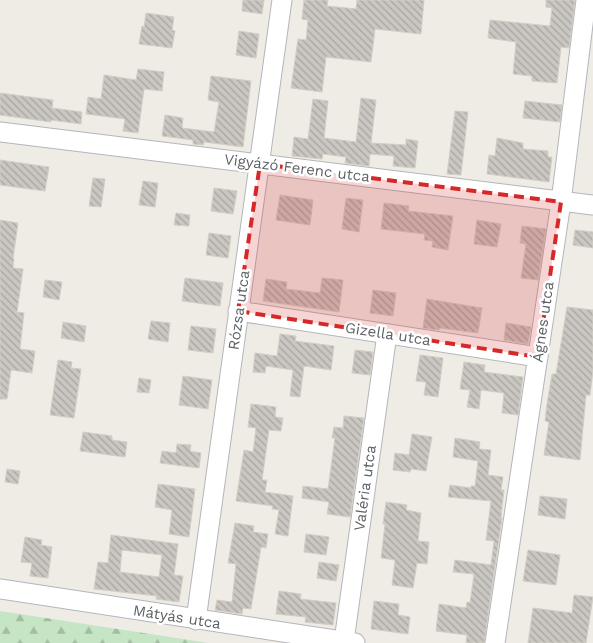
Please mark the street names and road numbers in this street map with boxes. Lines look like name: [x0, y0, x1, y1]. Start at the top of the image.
street label: Vigyázó Ferenc utca: [223, 150, 371, 186]
street label: Rózsa utca: [225, 269, 254, 351]
street label: Ágnes utca: [528, 280, 558, 363]
street label: Gizella utca: [344, 318, 433, 350]
street label: Valéria utca: [350, 443, 380, 532]
street label: Mátyás utca: [132, 601, 223, 633]

